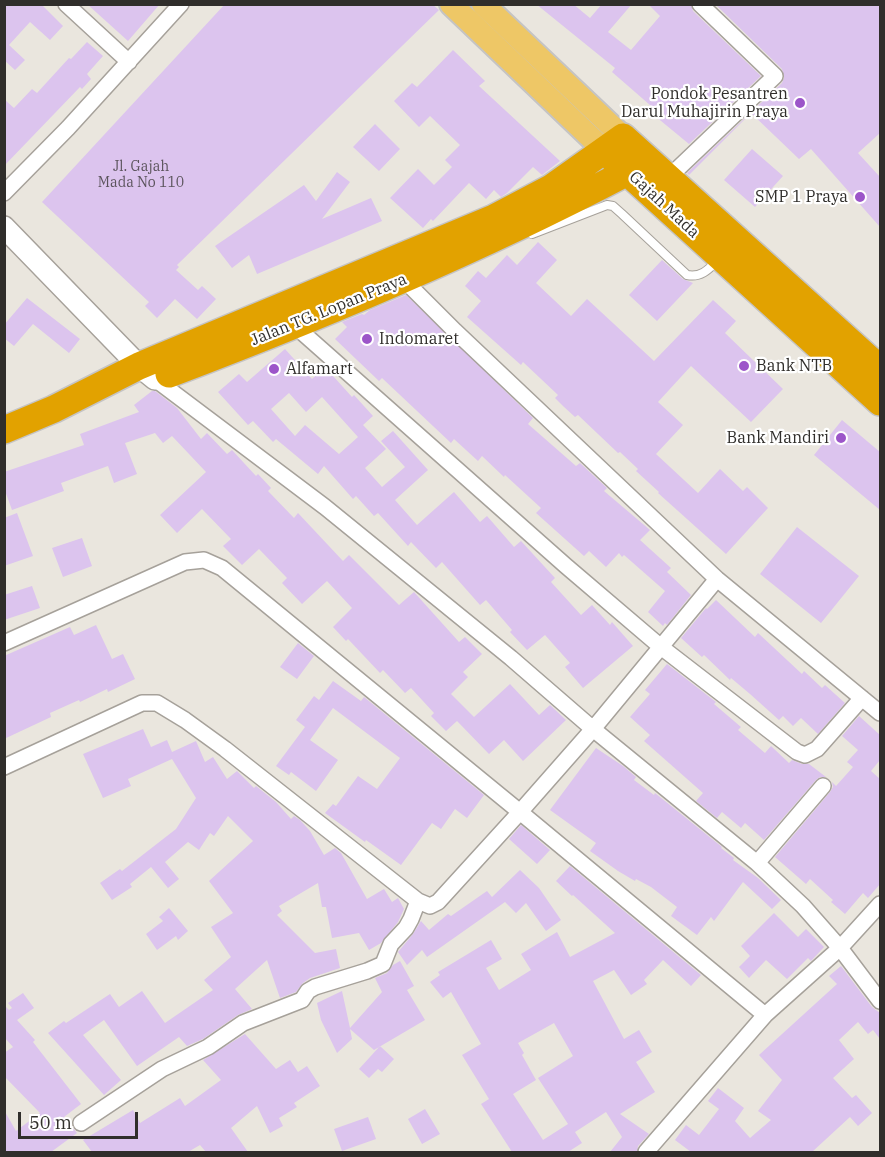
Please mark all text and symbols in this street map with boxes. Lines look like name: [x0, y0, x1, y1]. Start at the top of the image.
place label: Pondok Pesantren Darul Muhajirin Praya: [621, 84, 788, 122]
marker: Pondok Pesantren Darul Muhajirin Praya: [793, 96, 807, 110]
house number: Jl. Gajah Mada No 110: [98, 159, 184, 192]
street label: Gajah Mada: [625, 168, 703, 242]
place label: SMP 1 Praya: [755, 187, 848, 207]
marker: SMP 1 Praya: [853, 190, 867, 204]
street label: Jalan TG. Lopan Praya: [248, 270, 410, 350]
place label: Indomaret: [379, 329, 459, 349]
marker: Indomaret: [360, 332, 374, 346]
place label: Bank NTB: [756, 356, 832, 376]
place label: Alfamart: [286, 359, 353, 379]
marker: Bank NTB: [737, 359, 751, 373]
marker: Alfamart: [267, 362, 281, 376]
place label: Bank Mandiri: [726, 428, 829, 448]
marker: Bank Mandiri: [834, 431, 848, 445]
scale bar: [21, 1100, 141, 1138]
text: 50 m: [29, 1111, 72, 1134]

